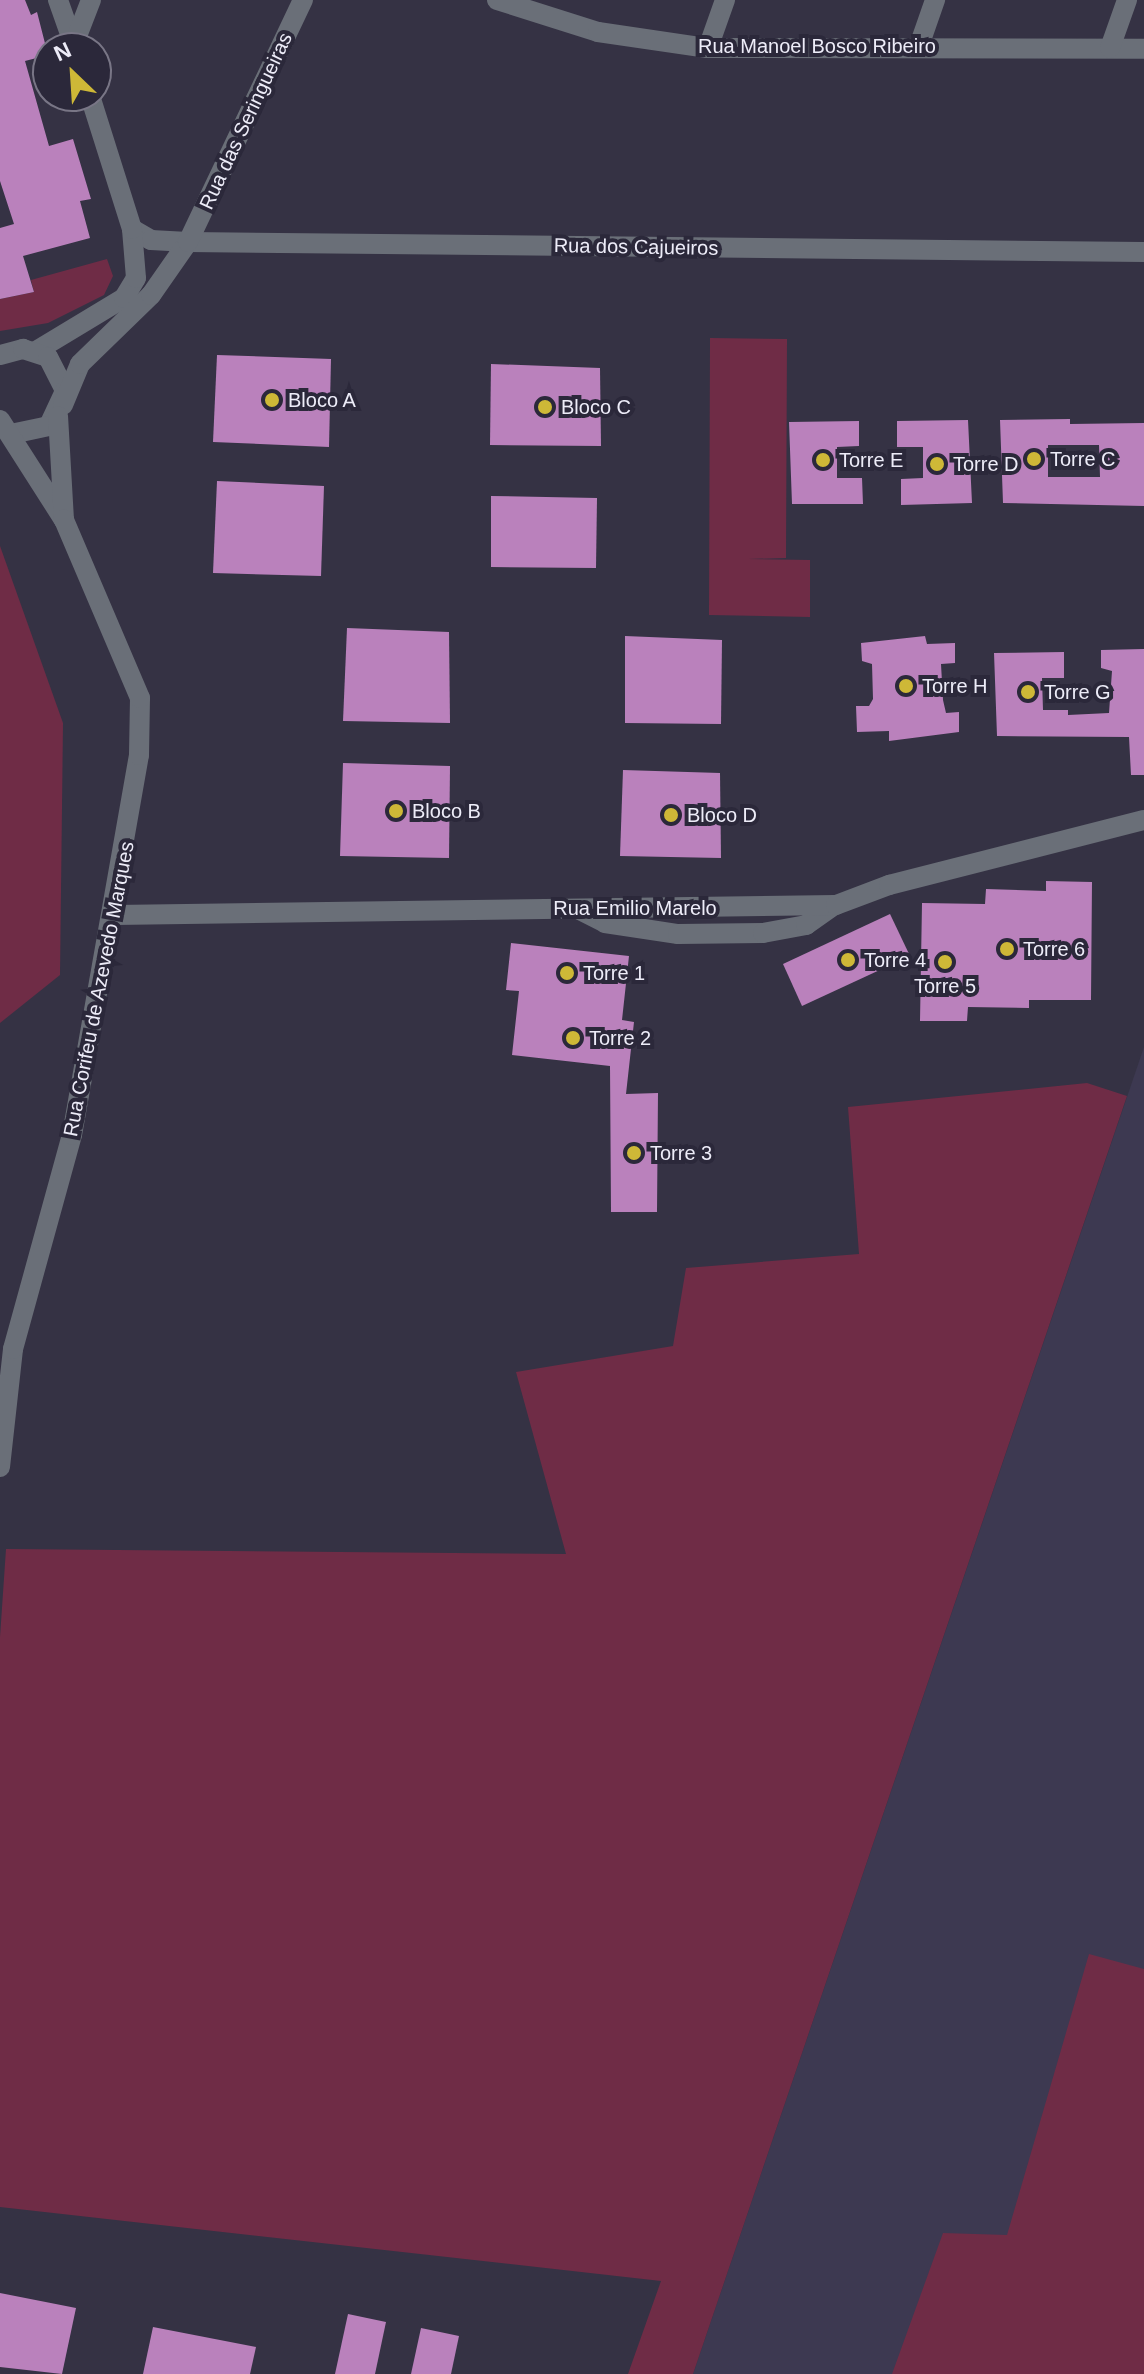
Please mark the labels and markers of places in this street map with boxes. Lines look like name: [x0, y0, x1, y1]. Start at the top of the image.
place label: Bloco A: [288, 388, 357, 412]
marker: Bloco A: [263, 391, 281, 409]
place label: Bloco C: [561, 395, 631, 419]
marker: Bloco C: [536, 398, 554, 416]
place label: Torre C: [1050, 447, 1116, 471]
place label: Torre E: [839, 448, 903, 472]
marker: Torre C: [1025, 450, 1043, 468]
marker: Torre E: [814, 451, 832, 469]
place label: Torre D: [953, 452, 1019, 476]
marker: Torre D: [928, 455, 946, 473]
place label: Torre H: [922, 674, 988, 698]
marker: Torre H: [897, 677, 915, 695]
place label: Torre G: [1044, 680, 1111, 704]
marker: Torre G: [1019, 683, 1037, 701]
place label: Bloco B: [412, 799, 481, 823]
marker: Bloco B: [387, 802, 405, 820]
place label: Bloco D: [687, 803, 757, 827]
marker: Bloco D: [662, 806, 680, 824]
place label: Torre 6: [1023, 937, 1085, 961]
marker: Torre 6: [998, 940, 1016, 958]
place label: Torre 4: [864, 948, 926, 972]
marker: Torre 4: [839, 951, 857, 969]
marker: Torre 5: [936, 953, 954, 971]
place label: Torre 1: [583, 961, 645, 985]
marker: Torre 1: [558, 964, 576, 982]
place label: Torre 5: [914, 974, 976, 998]
place label: Torre 2: [589, 1026, 651, 1050]
marker: Torre 2: [564, 1029, 582, 1047]
place label: Torre 3: [650, 1141, 712, 1165]
marker: Torre 3: [625, 1144, 643, 1162]

